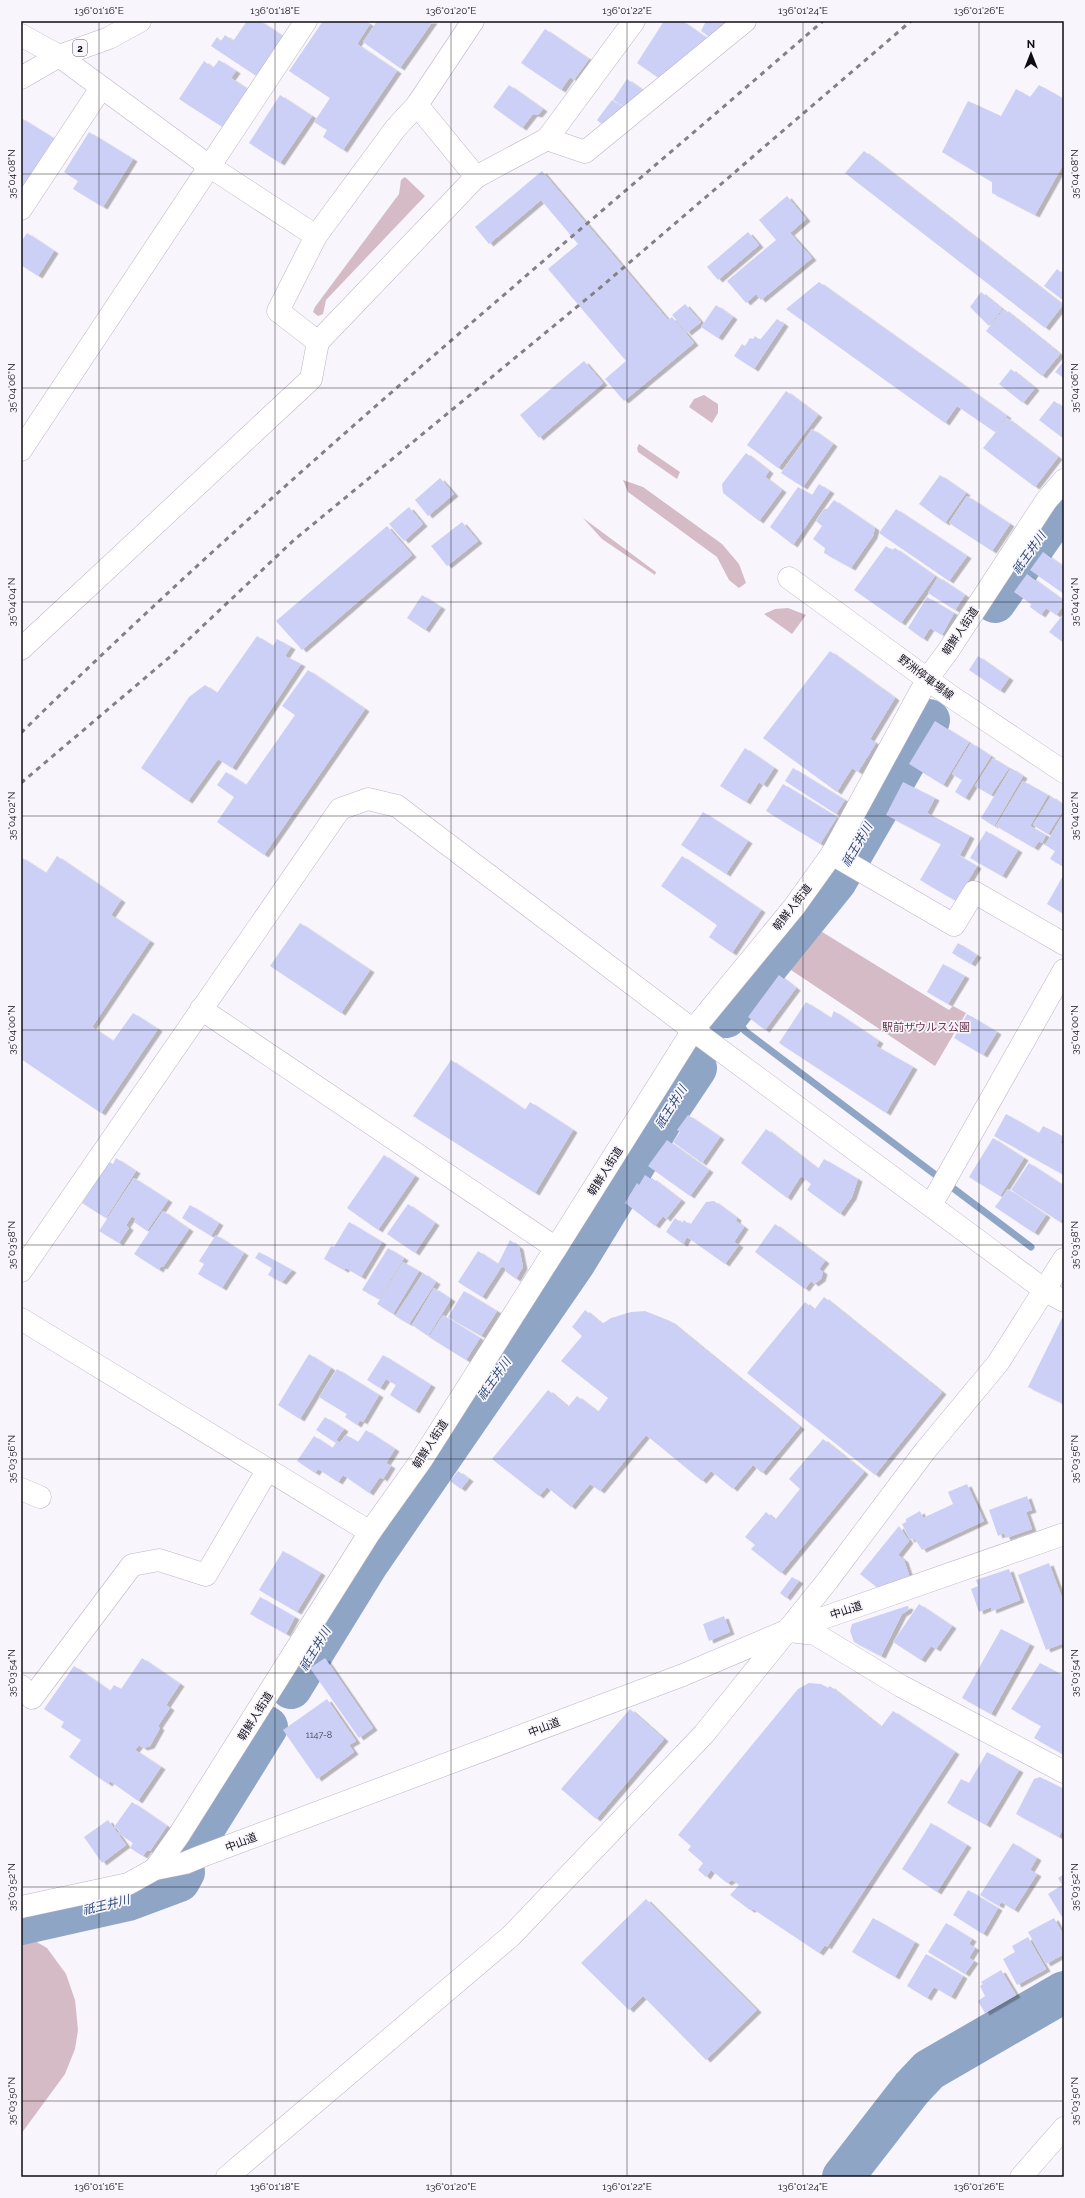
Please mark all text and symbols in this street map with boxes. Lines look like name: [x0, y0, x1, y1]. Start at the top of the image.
text: 136°01'16"E: [74, 5, 124, 16]
text: 136°01'18"E: [250, 5, 300, 16]
text: 136°01'20"E: [426, 5, 476, 16]
text: 136°01'22"E: [602, 5, 652, 16]
text: 136°01'24"E: [778, 5, 828, 16]
text: 136°01'26"E: [954, 5, 1004, 16]
north arrow: [1011, 34, 1051, 74]
text: N: [1027, 38, 1035, 51]
road number: 2: [73, 40, 87, 56]
text: 35°04'08"N: [6, 149, 17, 199]
text: 35°04'08"N: [1069, 149, 1080, 199]
text: 35°04'06"N: [6, 363, 17, 413]
text: 35°04'06"N: [1069, 363, 1080, 413]
water label: 祇王井川: [1009, 528, 1050, 577]
text: 35°04'04"N: [6, 578, 17, 626]
text: 35°04'04"N: [1069, 578, 1080, 626]
street label: 朝鮮人街道: [940, 605, 981, 658]
street label: 野洲停車場線: [895, 652, 956, 702]
text: 35°04'02"N: [6, 792, 17, 840]
text: 35°04'02"N: [1069, 792, 1080, 840]
water label: 祇王井川: [839, 819, 876, 869]
street label: 朝鮮人街道: [770, 882, 814, 933]
text: 35°04'00"N: [6, 1005, 17, 1055]
text: 35°04'00"N: [1069, 1005, 1080, 1055]
park label: 駅前ザウルス公園: [882, 1021, 970, 1034]
water label: 祇王井川: [652, 1081, 691, 1131]
street label: 朝鮮人街道: [585, 1144, 626, 1198]
text: 35°03'58"N: [6, 1221, 17, 1269]
text: 35°03'58"N: [1069, 1221, 1080, 1269]
water label: 祇王井川: [474, 1354, 515, 1403]
street label: 朝鮮人街道: [410, 1418, 451, 1471]
text: 35°03'56"N: [6, 1435, 17, 1483]
text: 35°03'56"N: [1069, 1435, 1080, 1483]
street label: 中山道: [828, 1599, 864, 1622]
water label: 祇王井川: [297, 1623, 334, 1673]
text: 35°03'54"N: [6, 1649, 17, 1697]
text: 35°03'54"N: [1069, 1649, 1080, 1697]
street label: 朝鮮人街道: [235, 1689, 276, 1743]
street label: 中山道: [526, 1715, 562, 1739]
house number: 1147-8: [306, 1730, 332, 1740]
street label: 中山道: [223, 1830, 259, 1854]
text: 35°03'52"N: [6, 1863, 17, 1911]
text: 35°03'52"N: [1069, 1863, 1080, 1911]
water label: 祇王井川: [81, 1892, 133, 1918]
text: 35°03'50"N: [6, 2077, 17, 2125]
text: 35°03'50"N: [1069, 2077, 1080, 2125]
text: 136°01'16"E: [74, 2181, 124, 2192]
text: 136°01'18"E: [250, 2181, 300, 2192]
text: 136°01'20"E: [426, 2181, 476, 2192]
text: 136°01'22"E: [602, 2181, 652, 2192]
text: 136°01'24"E: [778, 2181, 828, 2192]
text: 136°01'26"E: [954, 2181, 1004, 2192]

